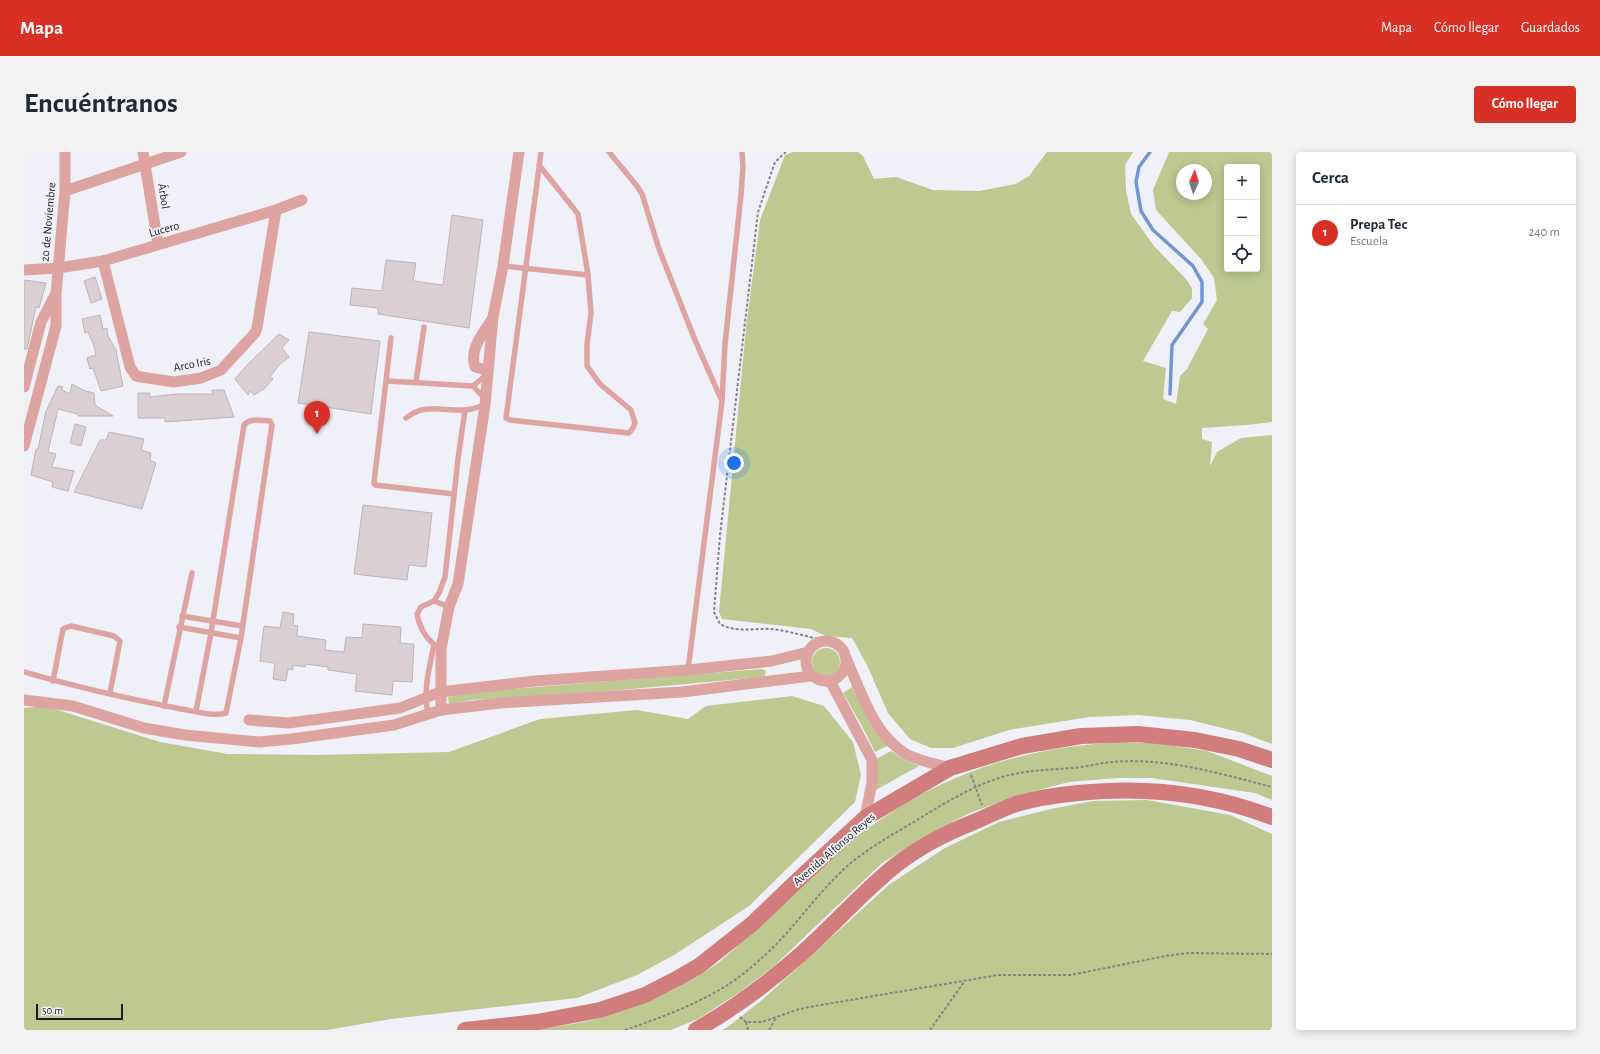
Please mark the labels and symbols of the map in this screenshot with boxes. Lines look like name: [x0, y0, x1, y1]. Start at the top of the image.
north arrow: [1176, 164, 1212, 200]
street label: 20 de Noviembre: [39, 182, 57, 262]
street label: Árbol: [156, 182, 173, 210]
street label: Lucero: [147, 219, 181, 239]
street label: Arco Iris: [172, 355, 212, 373]
pin: 1: [304, 401, 330, 434]
your location: [724, 453, 744, 473]
street label: Avenida Alfonso Reyes: [791, 810, 878, 888]
scale bar: [36, 1002, 123, 1021]

